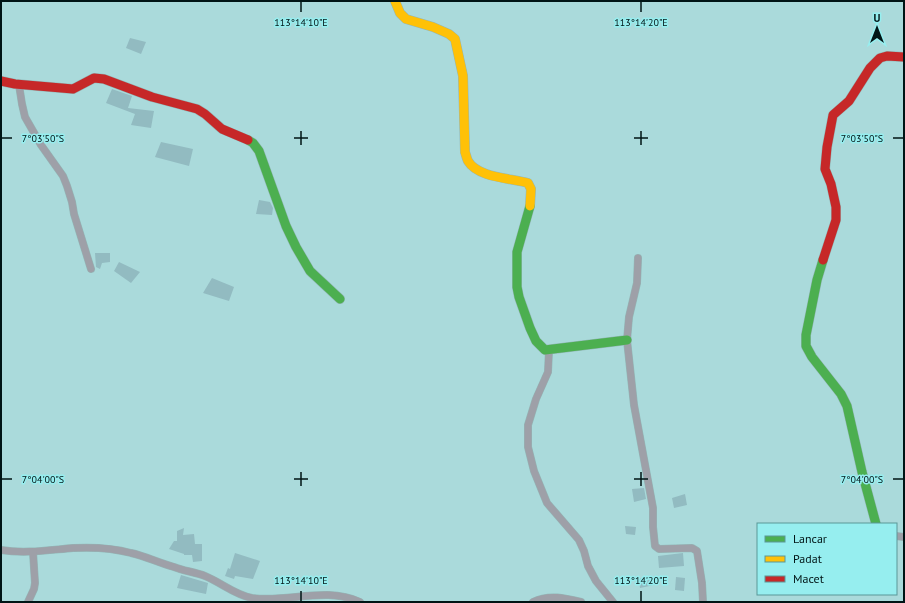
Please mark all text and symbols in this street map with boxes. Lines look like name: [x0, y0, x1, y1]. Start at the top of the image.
north arrow: [857, 8, 897, 48]
text: U: [874, 11, 881, 25]
text: 113°14'10"E: [274, 16, 328, 29]
text: 113°14'20"E: [614, 16, 668, 29]
text: 7°03'50"S: [22, 132, 64, 145]
text: 7°03'50"S: [841, 132, 883, 145]
text: 7°04'00"S: [22, 473, 64, 486]
text: 7°04'00"S: [841, 473, 883, 486]
legend: [757, 523, 897, 595]
text: Lancar: [793, 531, 827, 546]
text: Padat: [793, 551, 822, 566]
text: Macet: [793, 571, 824, 586]
text: 113°14'10"E: [274, 574, 328, 587]
text: 113°14'20"E: [614, 574, 668, 587]

